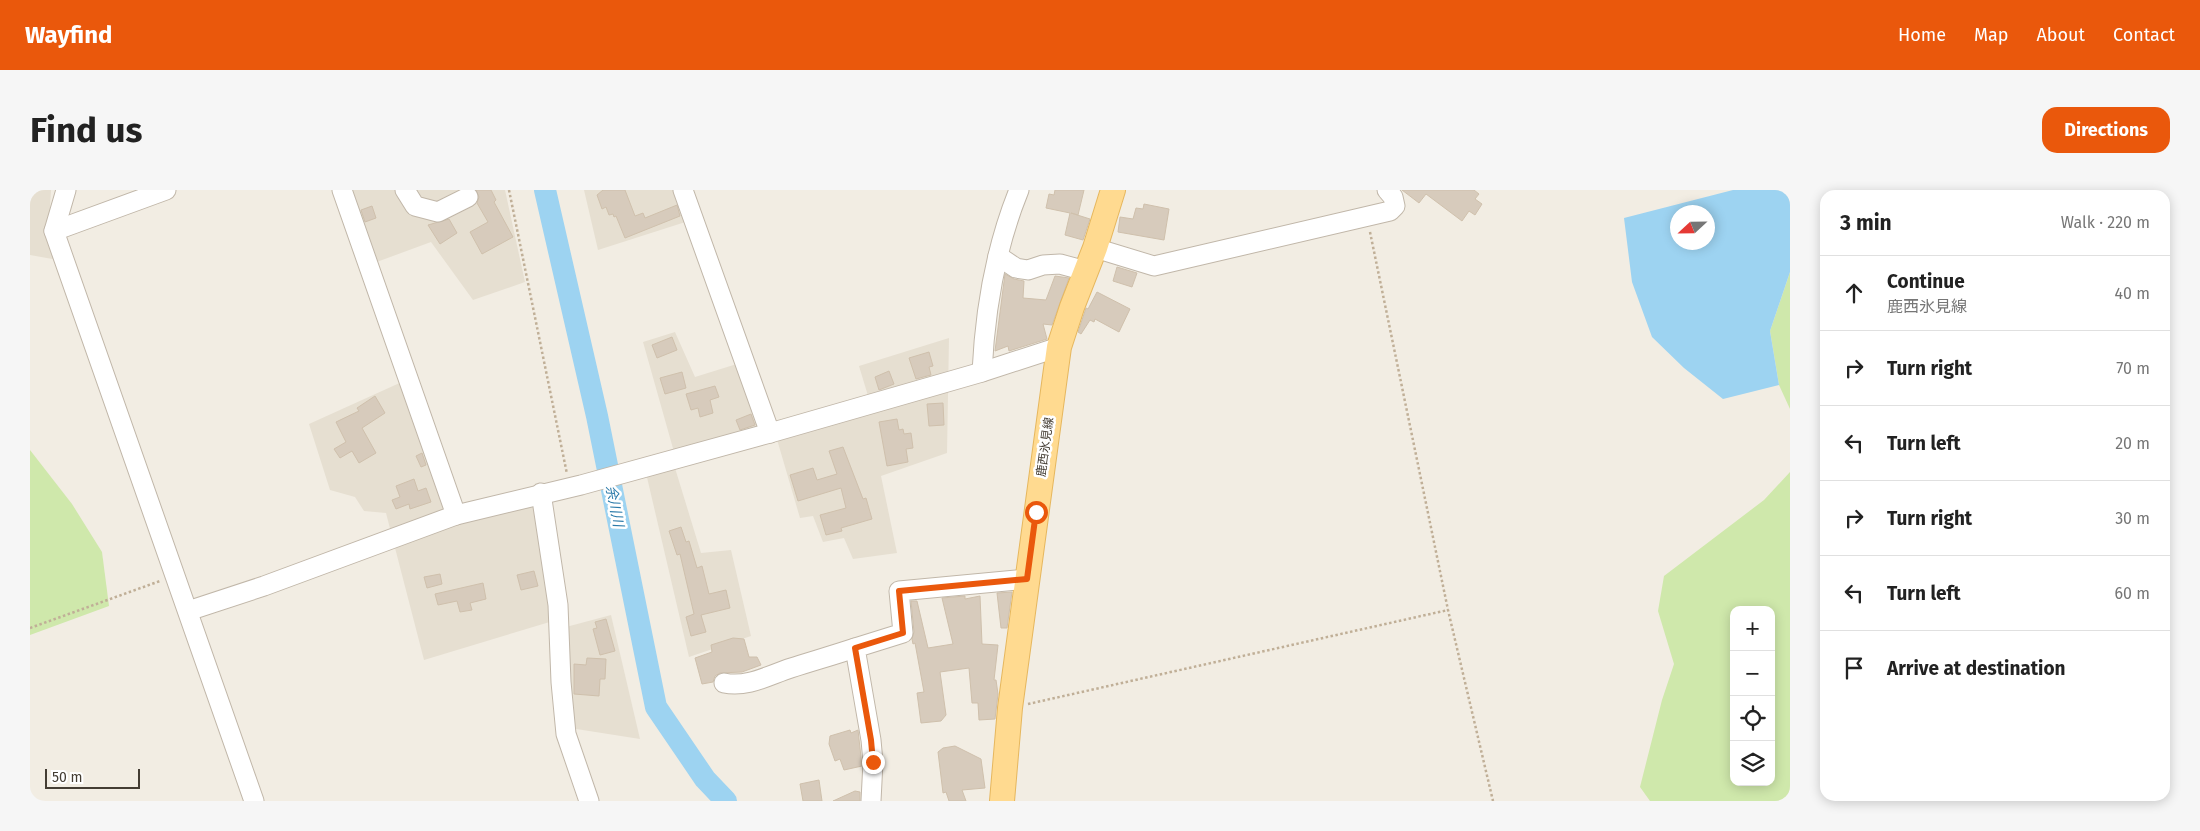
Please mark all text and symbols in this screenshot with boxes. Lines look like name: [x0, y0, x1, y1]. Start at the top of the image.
text: Wayfind: [25, 21, 112, 49]
text: Home: [1898, 24, 1946, 46]
text: Map: [1974, 24, 2008, 46]
text: About: [2036, 24, 2085, 46]
text: Contact: [2113, 24, 2175, 46]
button: Directions: [2042, 107, 2170, 153]
text: Find us: [30, 109, 142, 151]
north arrow: [1670, 205, 1715, 250]
text: 3 min: [1840, 210, 1892, 236]
text: Walk · 220 m: [2061, 213, 2150, 232]
text: Continue: [1887, 270, 1965, 293]
icon: ahead: [1840, 279, 1868, 307]
text: 40 m: [2115, 284, 2150, 303]
text: 鹿西氷見線: [1887, 297, 1967, 316]
icon: right: [1840, 354, 1868, 382]
text: Turn right: [1887, 357, 1972, 380]
text: 70 m: [2116, 359, 2150, 378]
street label: 鹿西氷見線: [1034, 416, 1056, 478]
icon: left: [1840, 429, 1868, 457]
text: Turn left: [1887, 432, 1961, 455]
text: 20 m: [2115, 434, 2150, 453]
water label: 余川川: [602, 484, 627, 530]
route start: [1025, 501, 1048, 524]
icon: right: [1840, 504, 1868, 532]
text: Turn right: [1887, 507, 1972, 530]
text: 30 m: [2115, 509, 2150, 528]
icon: left: [1840, 579, 1868, 607]
text: Turn left: [1887, 582, 1961, 605]
text: 60 m: [2115, 584, 2150, 603]
map controls: [1730, 606, 1775, 786]
button: +: [1730, 606, 1775, 651]
button: −: [1730, 651, 1775, 696]
icon: arrive: [1840, 654, 1868, 682]
text: Arrive at destination: [1887, 657, 2066, 680]
button: locate: [1730, 696, 1775, 741]
button: layers: [1730, 741, 1775, 786]
route end: [862, 751, 885, 774]
scale bar: [45, 766, 140, 789]
text: 50 m: [52, 769, 83, 786]

